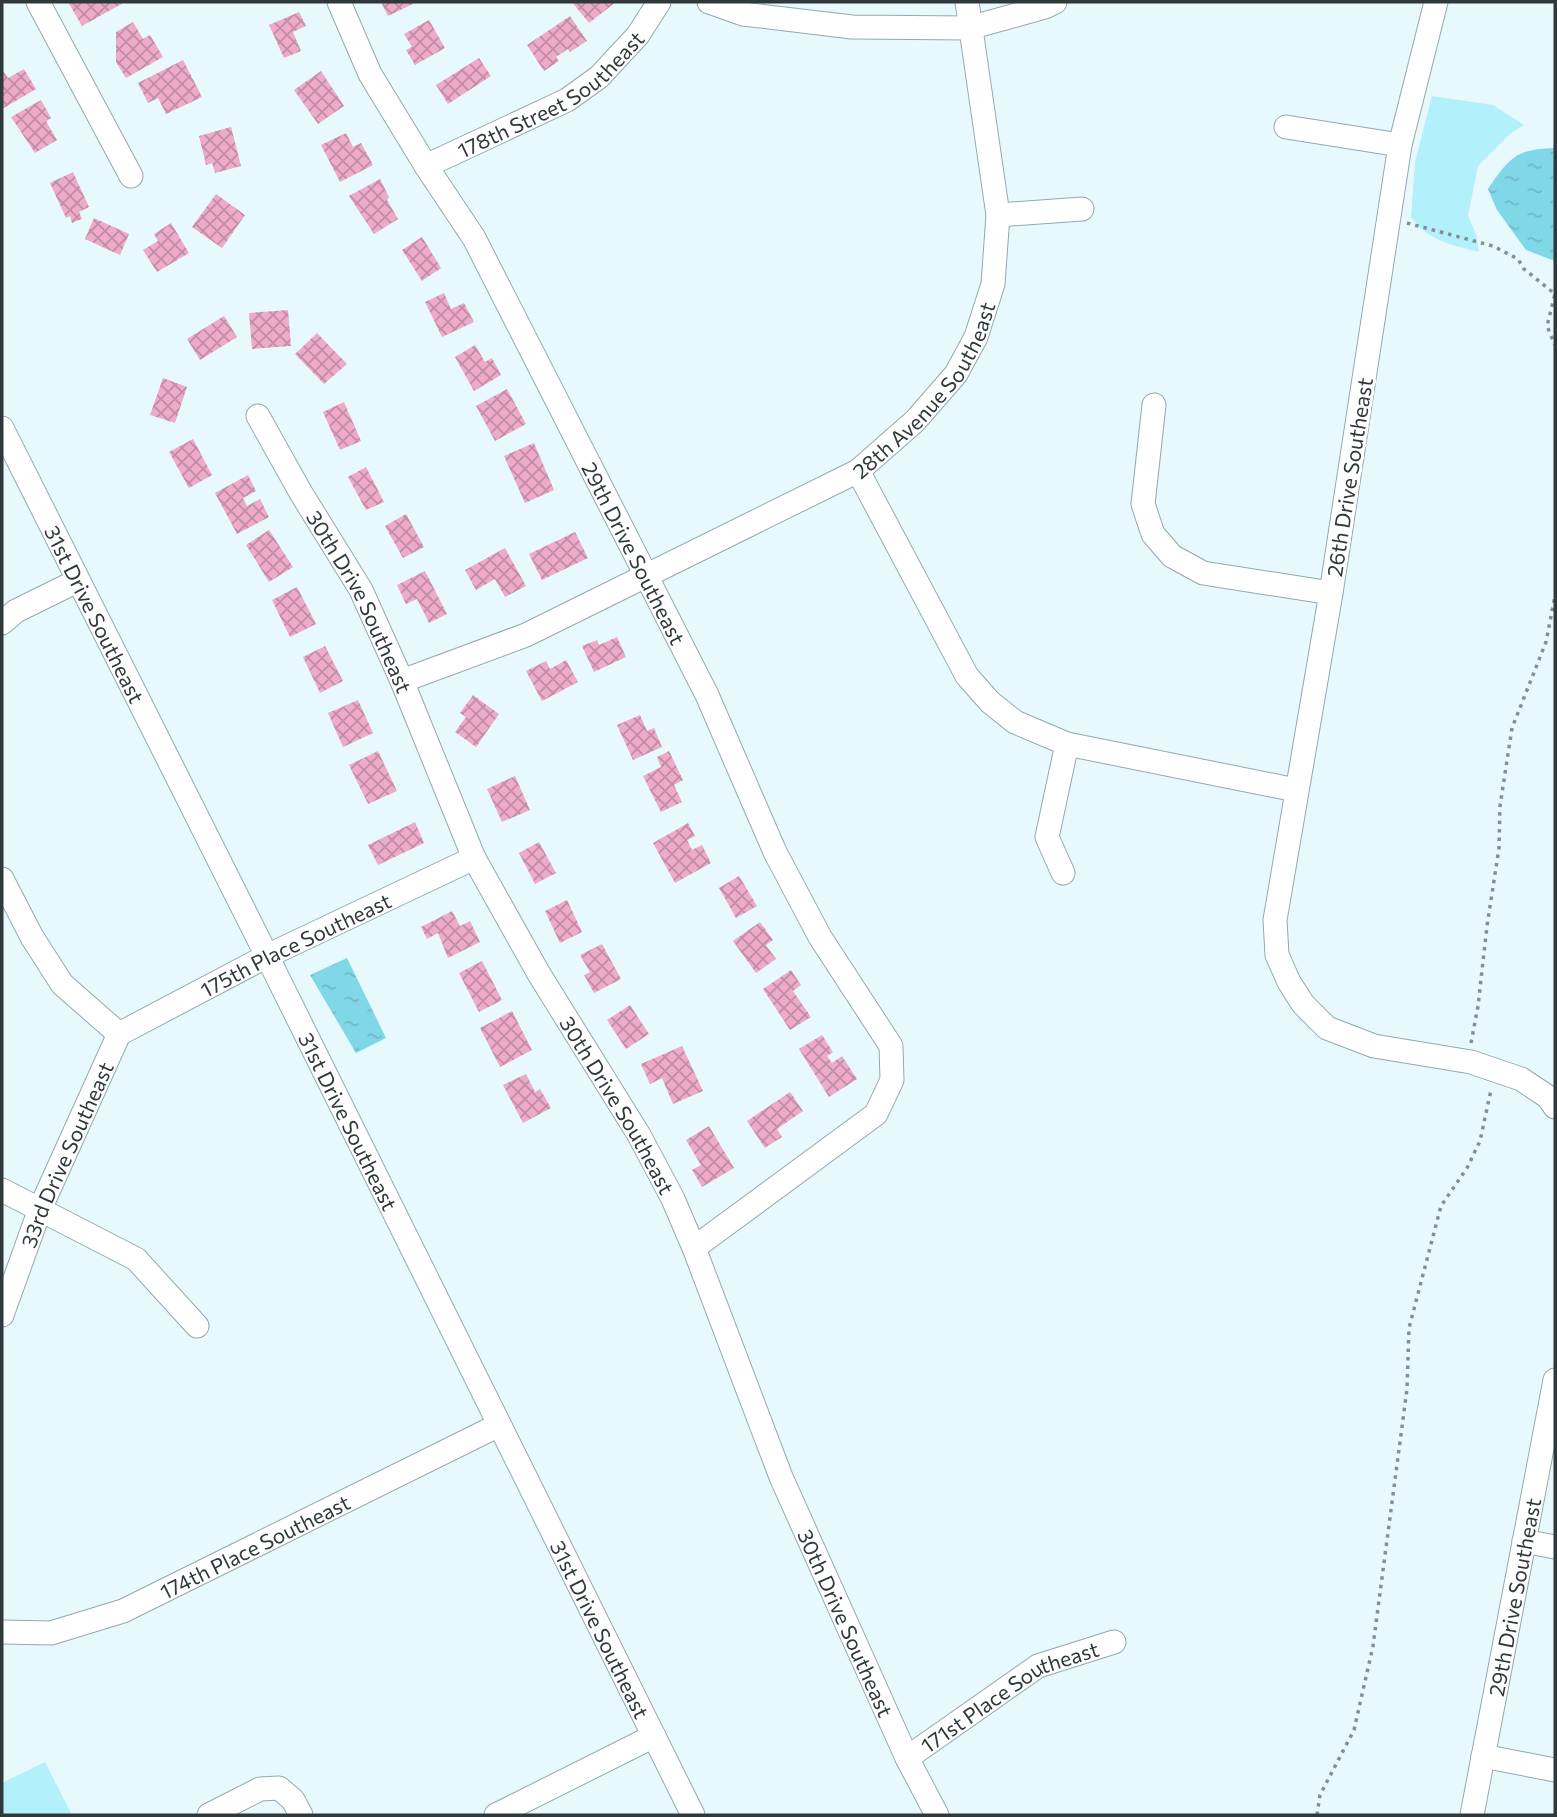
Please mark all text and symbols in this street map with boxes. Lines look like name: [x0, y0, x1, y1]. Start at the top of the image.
street label: 178th Street Southeast: [453, 25, 648, 162]
street label: 28th Avenue Southeast: [847, 298, 999, 483]
street label: 26th Drive Southeast: [1321, 376, 1377, 578]
street label: 29th Drive Southeast: [578, 457, 691, 648]
street label: 30th Drive Southeast: [302, 506, 418, 696]
street label: 31st Drive Southeast: [40, 521, 150, 707]
street label: 175th Place Southeast: [196, 887, 395, 1002]
street label: 30th Drive Southeast: [556, 1011, 680, 1198]
street label: 31st Drive Southeast: [294, 1028, 403, 1214]
street label: 33rd Drive Southeast: [15, 1057, 117, 1251]
street label: 174th Place Southeast: [155, 1488, 354, 1603]
street label: 29th Drive Southeast: [1482, 1496, 1545, 1698]
street label: 30th Drive Southeast: [793, 1525, 899, 1720]
street label: 31st Drive Southeast: [546, 1536, 655, 1722]
street label: 171st Place Southeast: [915, 1635, 1102, 1757]

